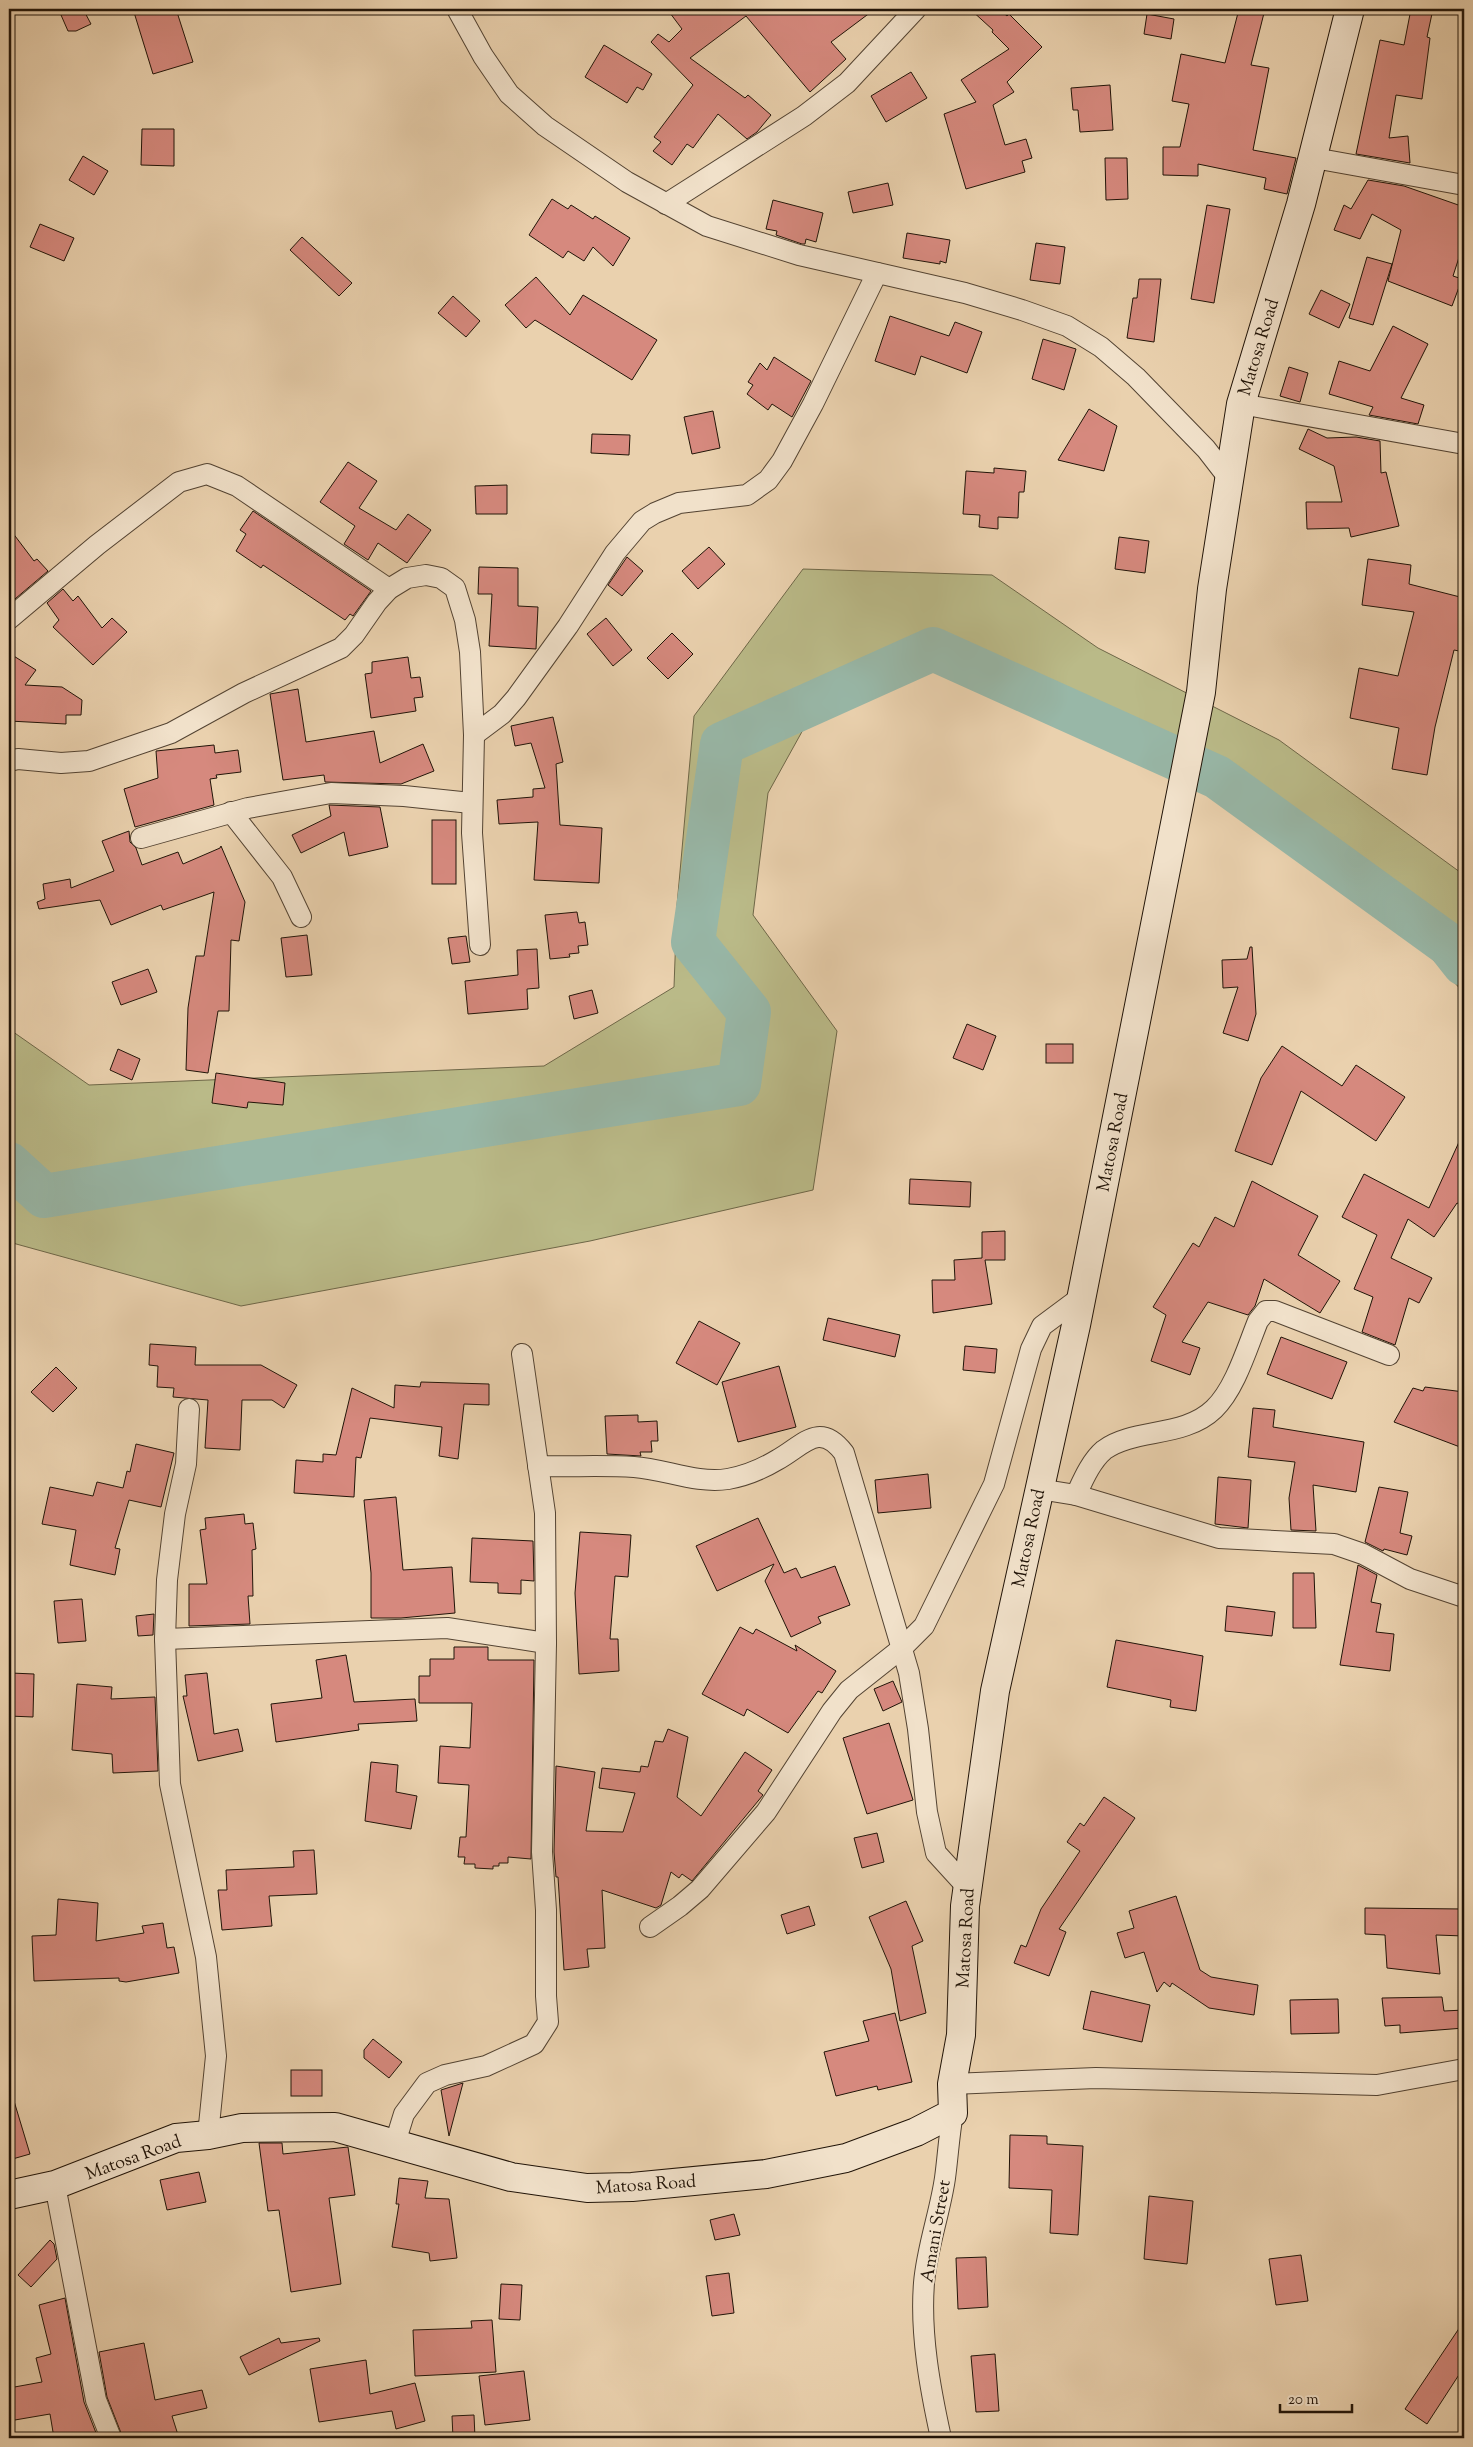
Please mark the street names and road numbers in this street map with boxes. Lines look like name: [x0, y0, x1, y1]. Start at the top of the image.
street label: Matosa Road: [1233, 296, 1287, 399]
street label: Matosa Road: [1092, 1091, 1136, 1194]
street label: Matosa Road: [1007, 1487, 1053, 1590]
street label: Matosa Road: [951, 1887, 983, 1989]
street label: Matosa Road: [82, 2130, 185, 2188]
street label: Matosa Road: [595, 2170, 697, 2202]
street label: Amani Street: [915, 2178, 959, 2285]

